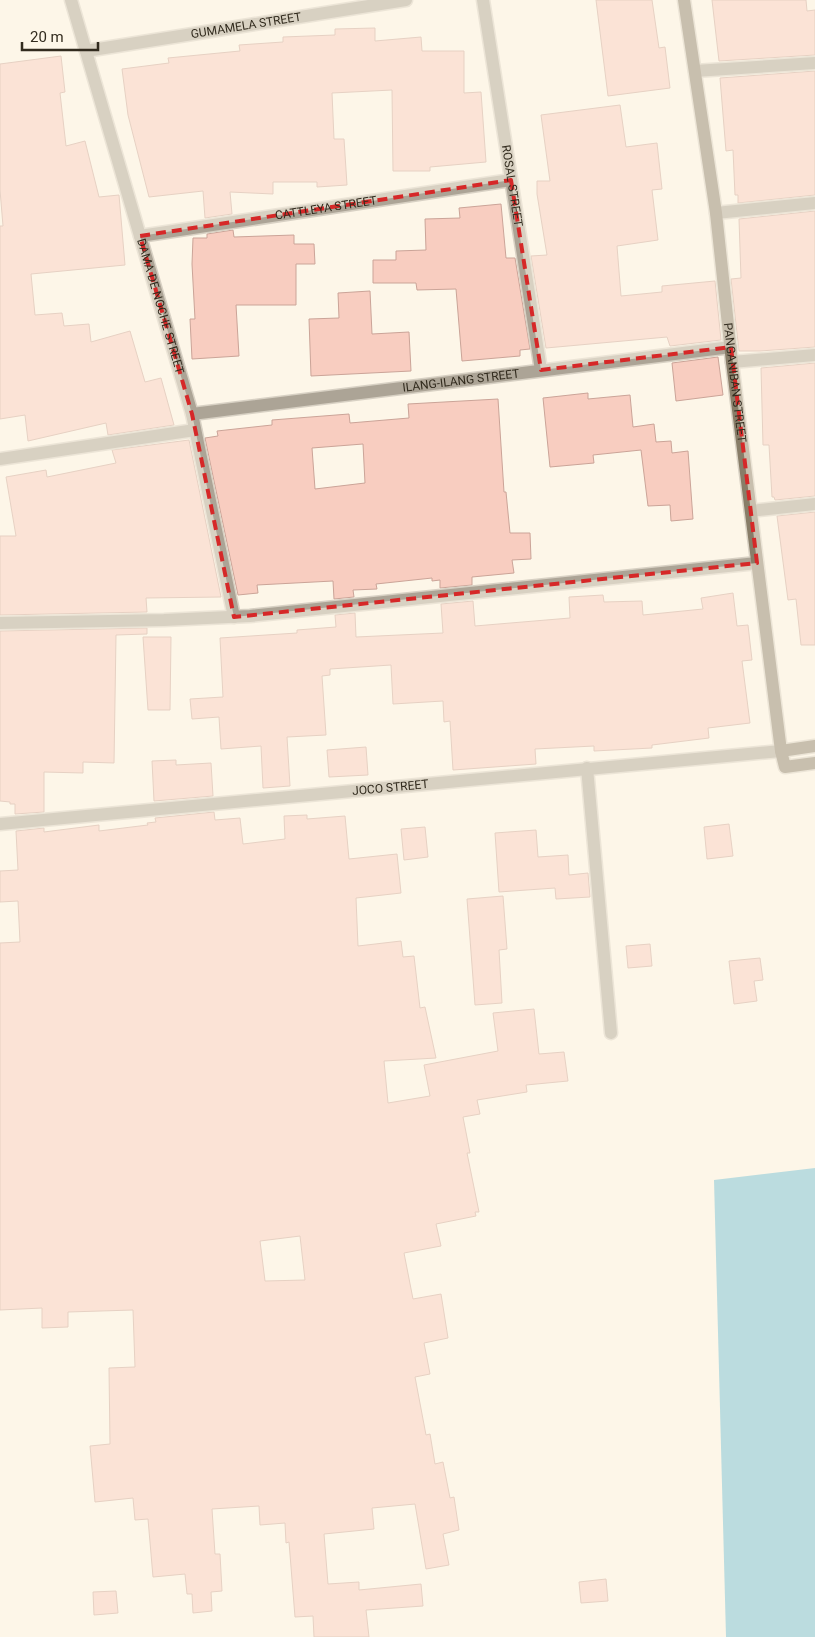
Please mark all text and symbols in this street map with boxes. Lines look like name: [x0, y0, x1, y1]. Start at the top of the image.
street label: GUMAMELA STREET: [190, 10, 302, 41]
scale bar: [22, 20, 99, 52]
text: 20 m: [30, 28, 64, 46]
street label: ROSAL STREET: [499, 144, 525, 228]
street label: CATTLEYA STREET: [274, 193, 378, 223]
street label: DAMA DE NOCHE STREET: [134, 237, 187, 376]
street label: PANGANIBAN STREET: [721, 322, 749, 443]
street label: ILANG-ILANG STREET: [402, 366, 520, 395]
street label: JOCO STREET: [352, 777, 429, 798]

